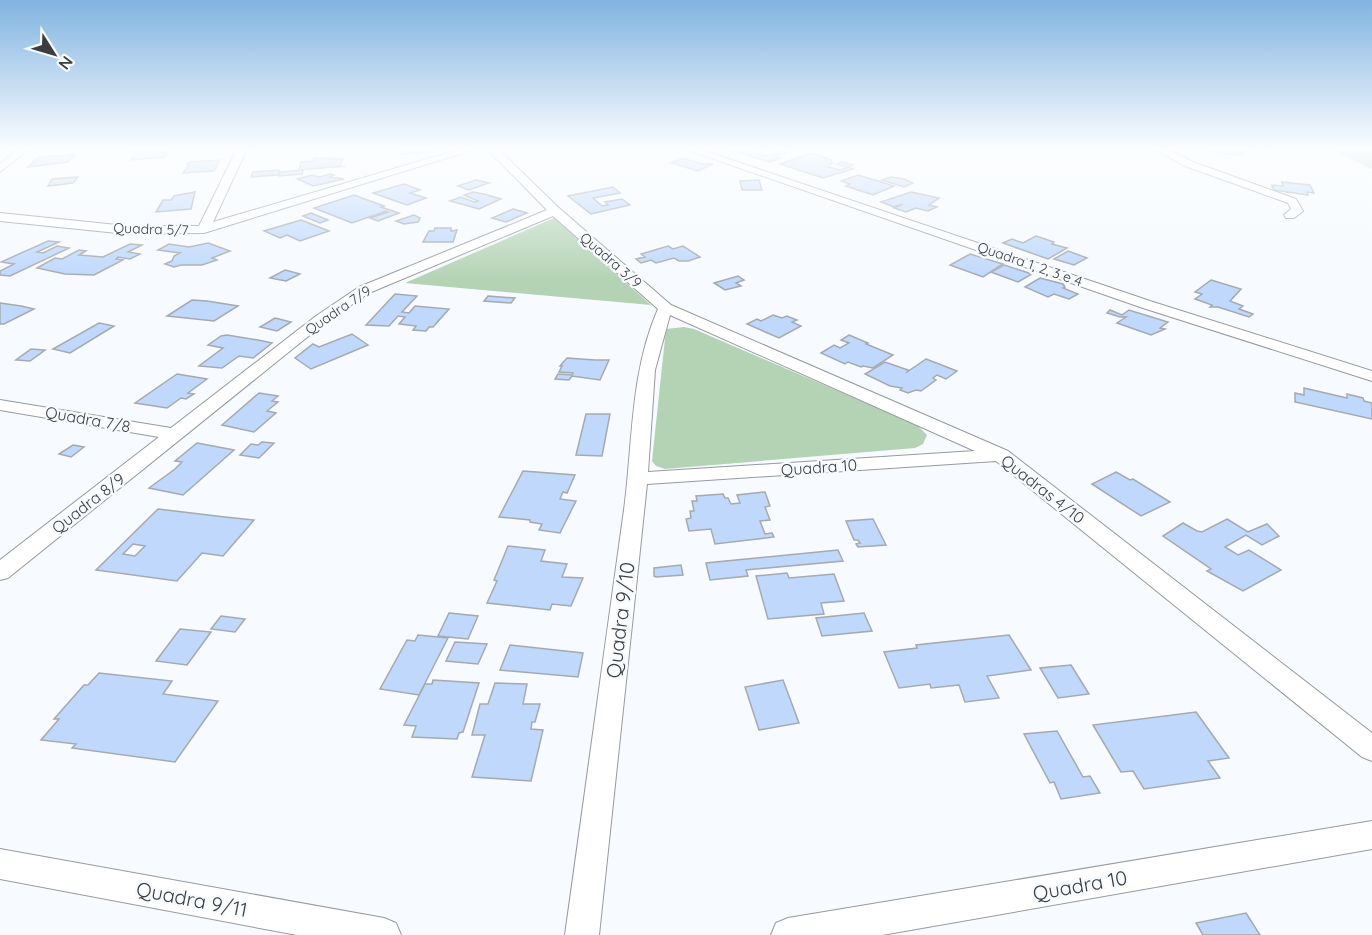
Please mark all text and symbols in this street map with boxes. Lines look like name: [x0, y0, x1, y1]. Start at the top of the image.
north arrow: [24, 24, 84, 84]
text: N: [54, 52, 78, 74]
street label: Quadra 5/7: [113, 219, 189, 239]
street label: Quadra 3/9: [576, 228, 646, 292]
street label: Quadra 1, 2, 3 e 4: [975, 238, 1085, 290]
street label: Quadra 7/9: [302, 281, 375, 339]
street label: Quadra 7/8: [44, 402, 132, 436]
street label: Quadras 4/10: [997, 450, 1089, 528]
street label: Quadra 10: [780, 454, 858, 480]
street label: Quadra 8/9: [48, 468, 128, 538]
street label: Quadra 9/10: [600, 560, 640, 680]
street label: Quadra 10: [1031, 864, 1129, 906]
street label: Quadra 9/11: [134, 876, 250, 922]

